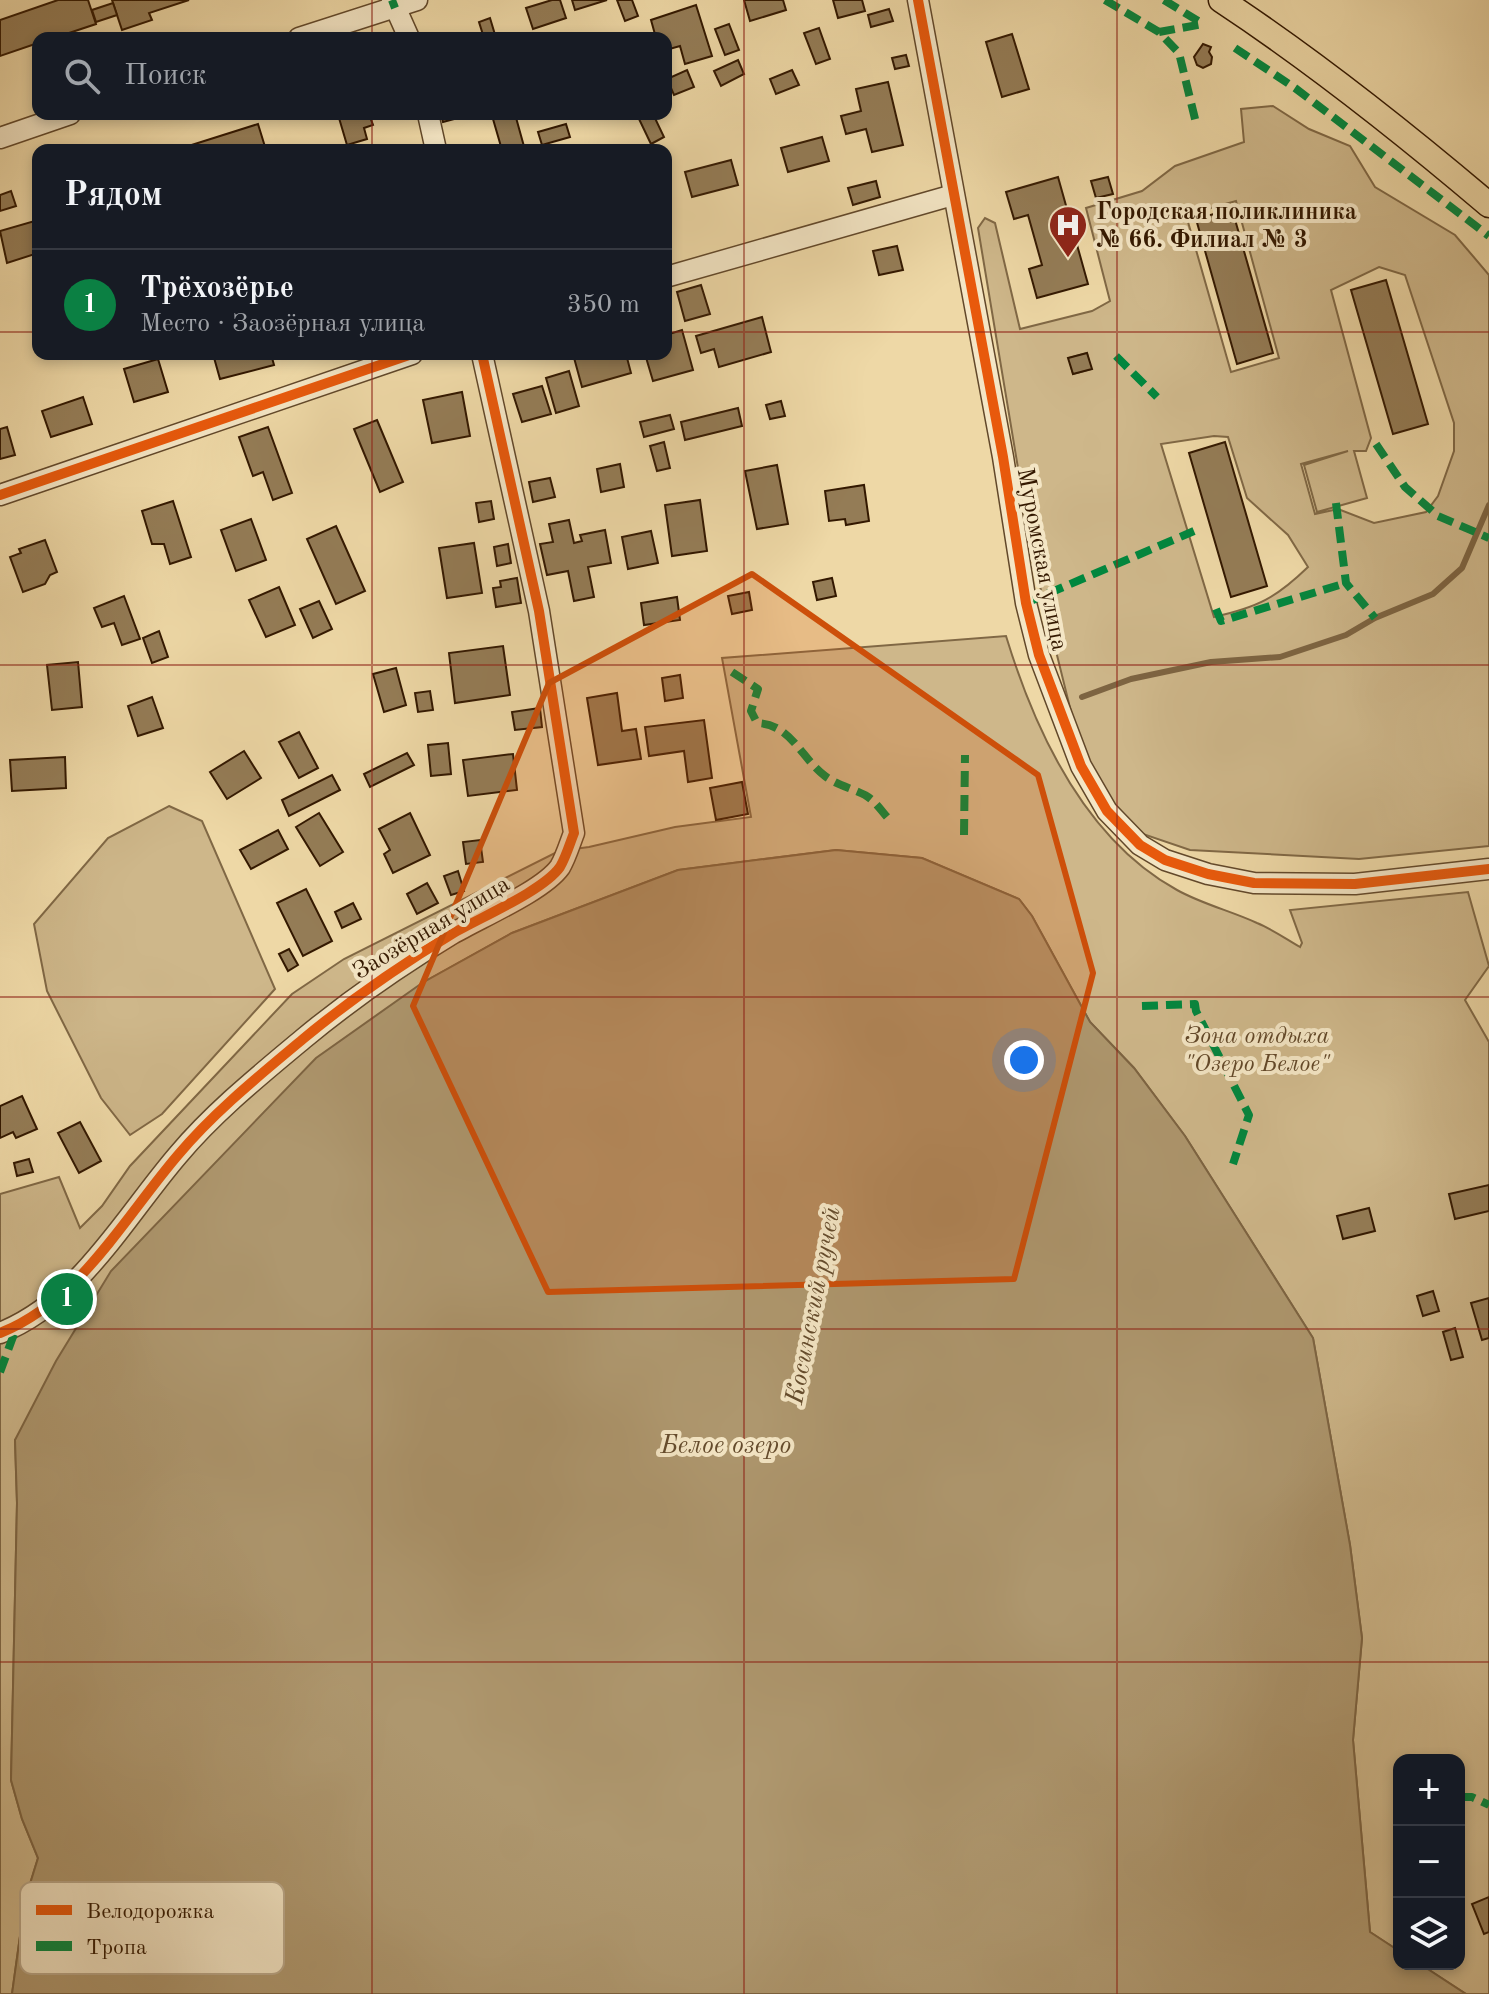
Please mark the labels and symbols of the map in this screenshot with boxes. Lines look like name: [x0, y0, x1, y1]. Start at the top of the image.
place label: Городская поликлиника № 66. Филиал № 3: [1096, 201, 1357, 253]
hospital icon: Городская поликлиника № 66. Филиал № 3: [1047, 204, 1089, 259]
street label: Муромская улица: [1012, 466, 1071, 653]
street label: Заозёрная улица: [349, 872, 515, 985]
park label: Зона отдыха "Озеро Белое": [1184, 1024, 1331, 1077]
your location: [1004, 1040, 1044, 1080]
water label: Косинский ручей: [782, 1204, 846, 1407]
pin: 1: [41, 1269, 93, 1329]
water label: Белое озеро: [660, 1433, 791, 1459]
legend: [20, 1882, 284, 1974]
text: Велодорожка: [86, 1901, 215, 1923]
text: Тропа: [86, 1937, 147, 1959]

